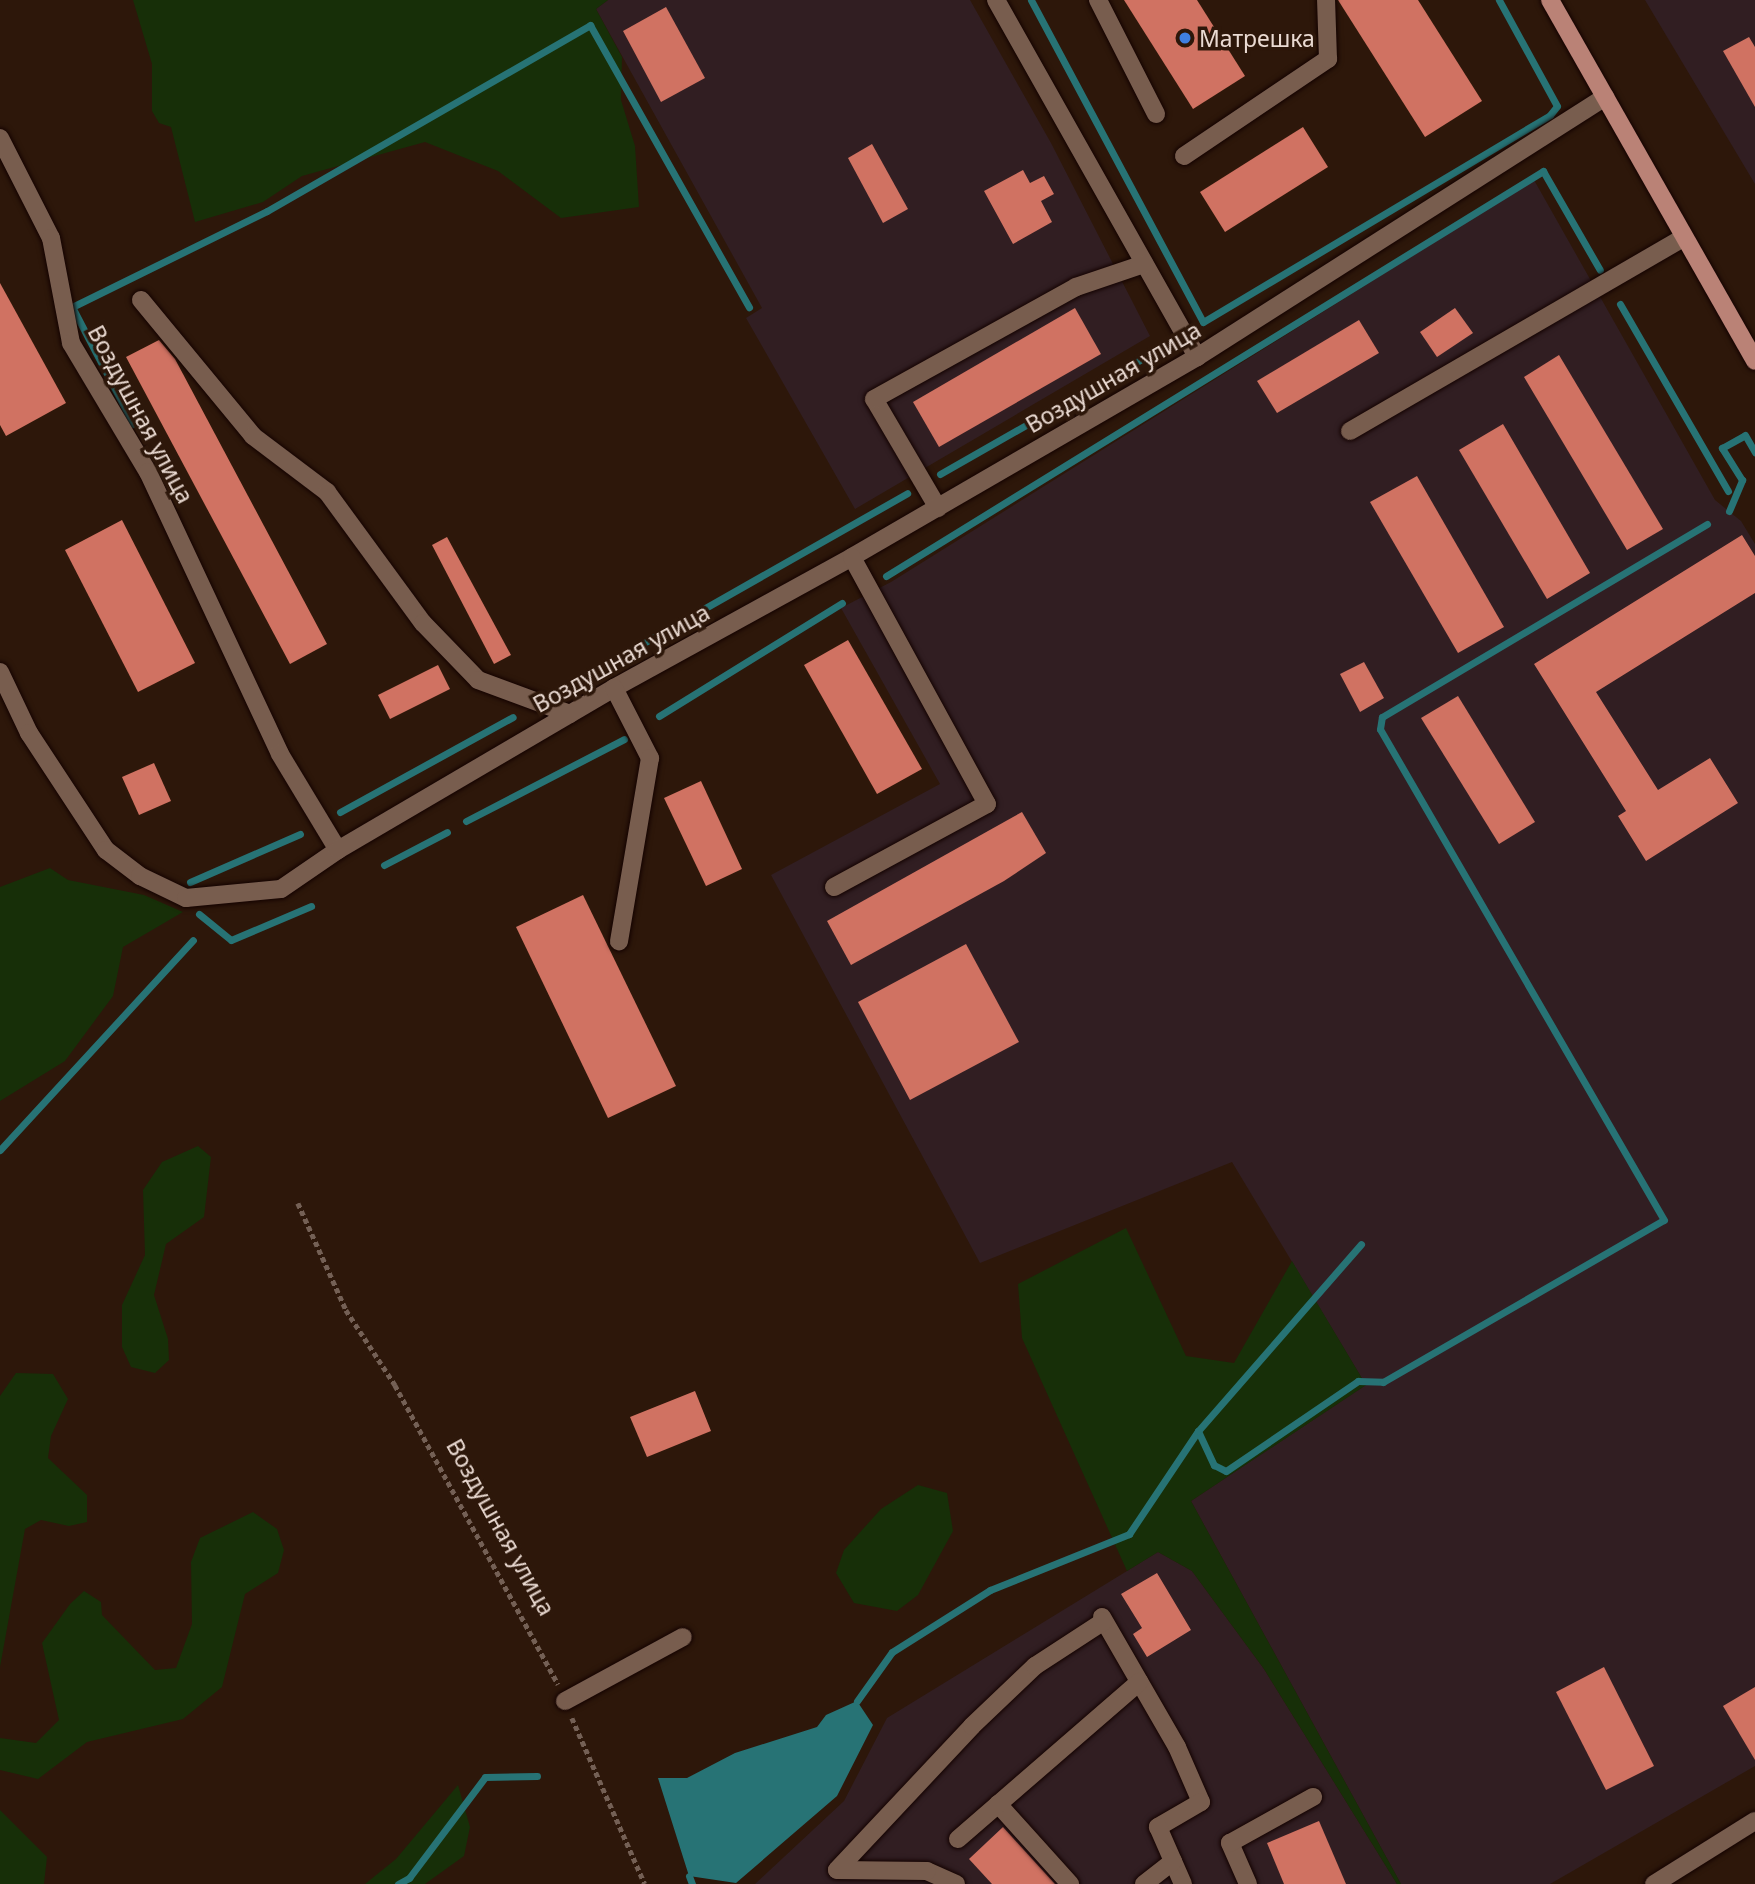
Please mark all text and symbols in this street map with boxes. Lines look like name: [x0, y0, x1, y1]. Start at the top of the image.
place label: Матрешка: [1199, 24, 1315, 52]
marker: Матрешка: [1177, 30, 1193, 46]
street label: Воздушная улица: [1021, 316, 1205, 438]
street label: Воздушная улица: [82, 320, 200, 508]
street label: Воздушная улица: [528, 598, 714, 718]
street label: Воздушная улица: [441, 1434, 561, 1620]

